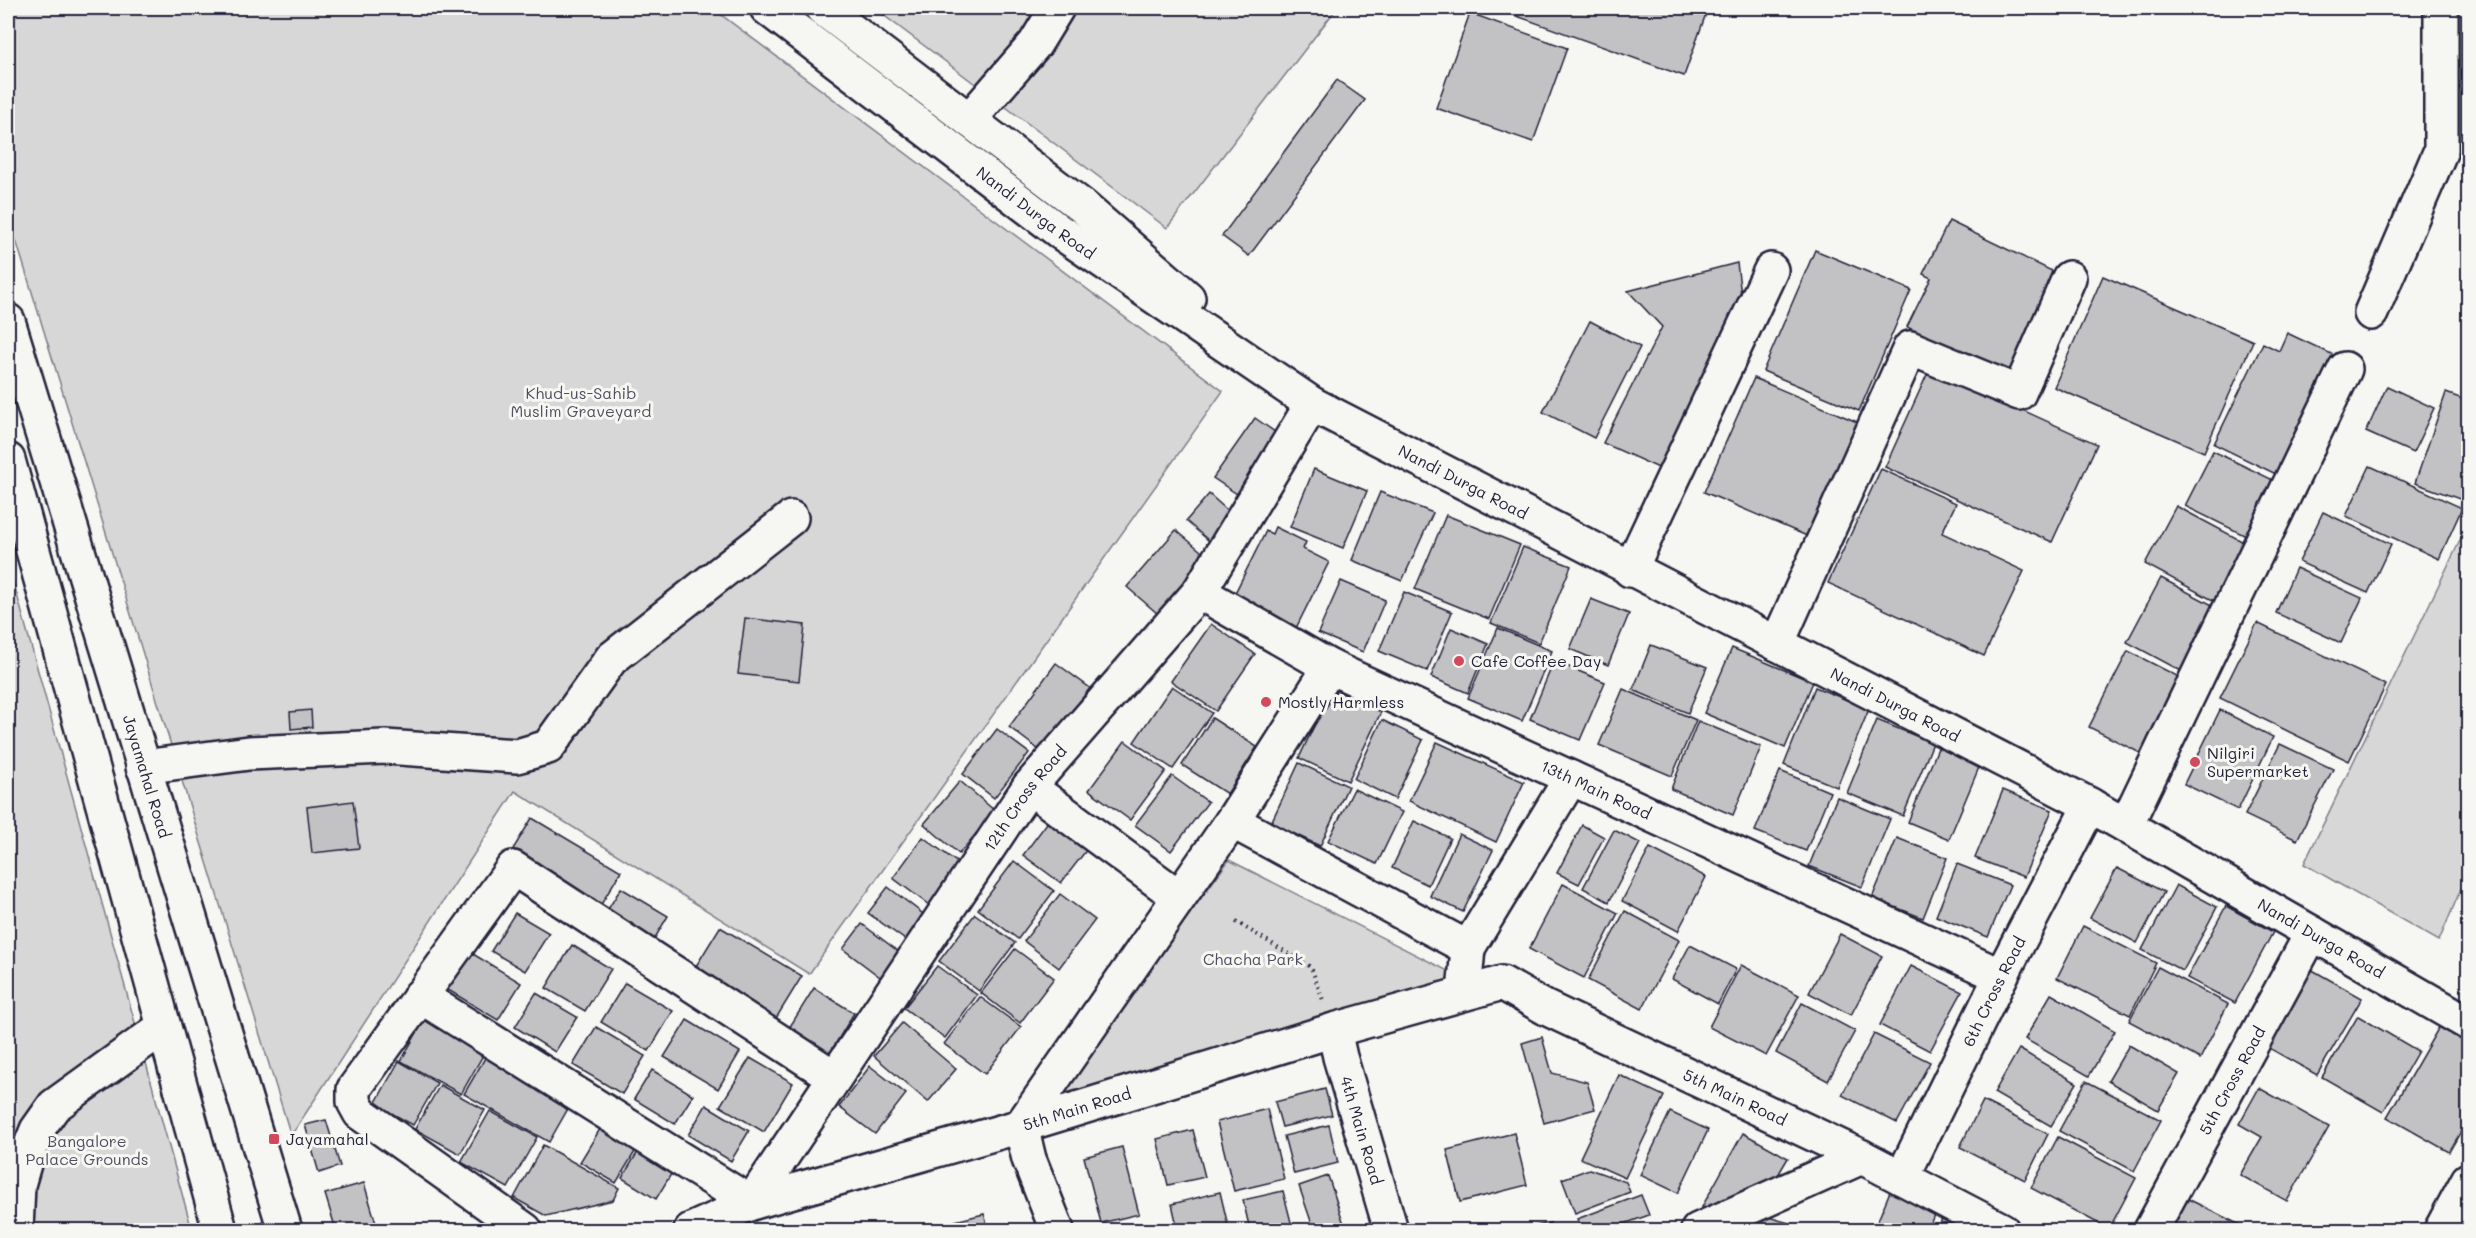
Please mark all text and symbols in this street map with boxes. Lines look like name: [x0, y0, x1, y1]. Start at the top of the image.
street label: Nandi Durga Road: [973, 161, 1100, 263]
park label: Khud-us-Sahib Muslim Graveyard: [511, 382, 651, 421]
street label: Nandi Durga Road: [1395, 439, 1532, 524]
place label: Cafe Coffee Day: [1471, 650, 1601, 671]
marker: Cafe Coffee Day: [1452, 654, 1466, 668]
street label: Nandi Durga Road: [1827, 662, 1964, 746]
place label: Mostly Harmless: [1278, 691, 1404, 712]
marker: Mostly Harmless: [1259, 695, 1273, 709]
street label: Jayamahal Road: [119, 712, 176, 840]
street label: 12th Cross Road: [978, 741, 1071, 855]
place label: Nilgiri Supermarket: [2207, 742, 2309, 781]
street label: 13th Main Road: [1538, 755, 1655, 824]
marker: Nilgiri Supermarket: [2188, 755, 2202, 769]
street label: Nandi Durga Road: [2254, 893, 2389, 983]
street label: 6th Cross Road: [1957, 933, 2030, 1050]
park label: Chacha Park: [1203, 948, 1303, 969]
street label: 5th Cross Road: [2194, 1023, 2269, 1138]
street label: 5th Main Road: [1680, 1063, 1790, 1130]
street label: 4th Main Road: [1336, 1073, 1388, 1187]
street label: 5th Main Road: [1020, 1082, 1133, 1135]
place label: Jayamahal: [286, 1128, 369, 1149]
park label: Bangalore Palace Grounds: [25, 1130, 149, 1169]
marker: Jayamahal: [267, 1132, 281, 1146]

